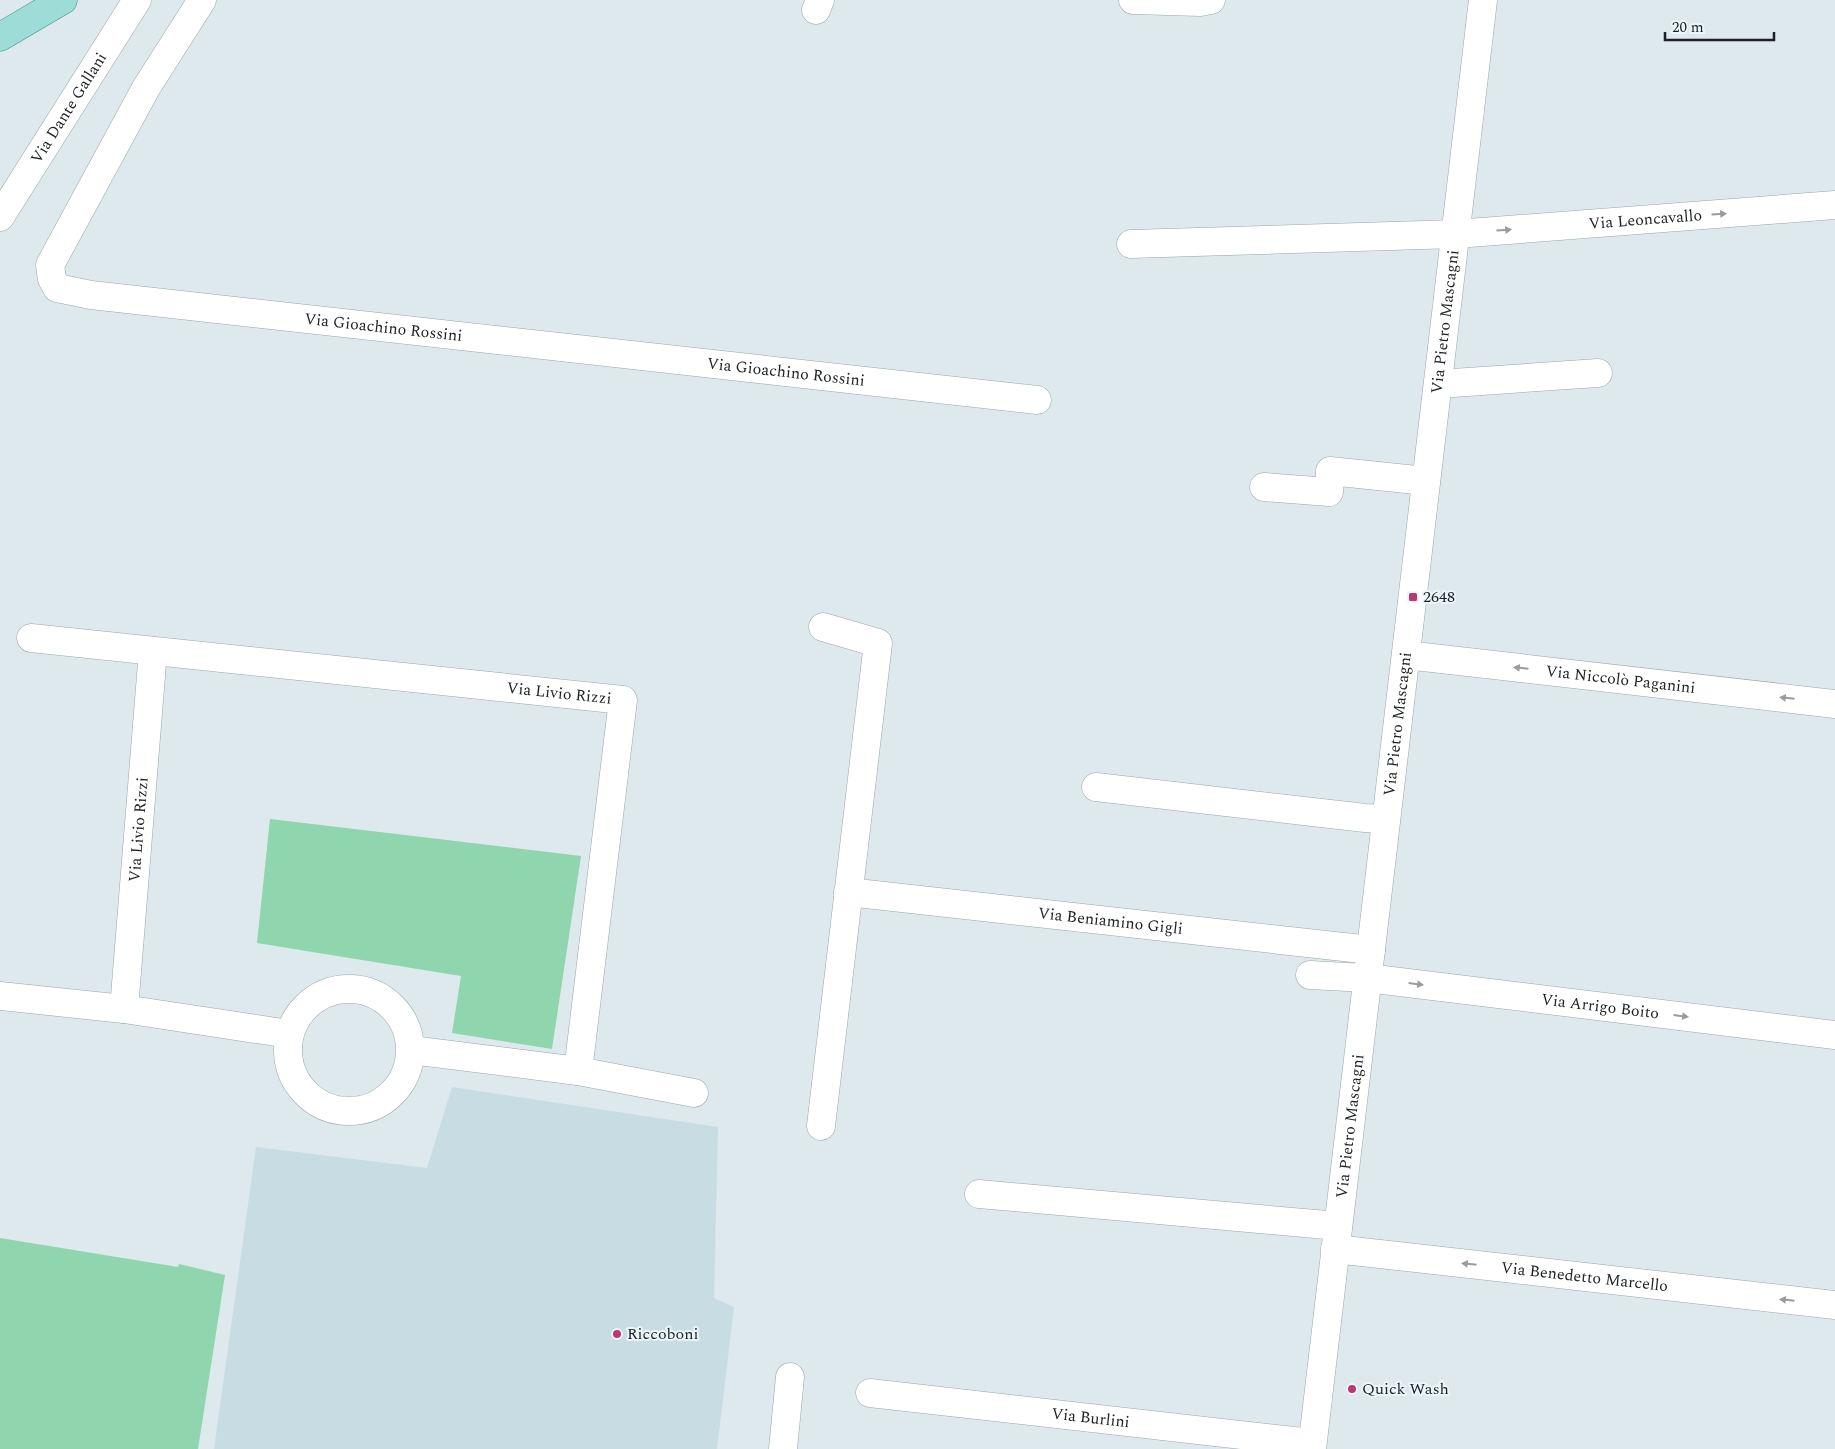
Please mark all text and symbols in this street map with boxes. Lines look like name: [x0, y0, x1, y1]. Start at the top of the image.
scale bar: [1665, 10, 1774, 42]
text: 20 m: [1672, 16, 1704, 39]
street label: Via Dante Gallani: [25, 48, 113, 168]
street label: Via Leoncavallo: [1588, 203, 1703, 236]
one-way arrow: [1711, 209, 1727, 217]
one-way arrow: [1497, 226, 1513, 234]
street label: Via Pietro Mascagni: [1425, 248, 1465, 395]
street label: Via Gioachino Rossini: [303, 307, 464, 348]
street label: Via Gioachino Rossini: [706, 351, 866, 393]
place label: 2648: [1423, 585, 1455, 609]
marker: 2648: [1407, 591, 1419, 603]
street label: Via Pietro Mascagni: [1377, 651, 1418, 797]
street label: Via Niccolò Paganini: [1545, 659, 1697, 700]
one-way arrow: [1512, 664, 1528, 672]
street label: Via Livio Rizzi: [506, 676, 613, 711]
one-way arrow: [1778, 694, 1794, 702]
street label: Via Livio Rizzi: [122, 776, 155, 883]
street label: Via Beniamino Gigli: [1037, 901, 1184, 941]
one-way arrow: [1408, 980, 1424, 988]
street label: Via Arrigo Boito: [1540, 987, 1660, 1025]
one-way arrow: [1674, 1012, 1690, 1020]
street label: Via Pietro Mascagni: [1330, 1053, 1370, 1200]
street label: Via Benedetto Marcello: [1500, 1256, 1669, 1298]
one-way arrow: [1460, 1260, 1476, 1268]
one-way arrow: [1778, 1296, 1794, 1304]
place label: Riccoboni: [627, 1322, 698, 1346]
marker: Riccoboni: [611, 1328, 623, 1340]
place label: Quick Wash: [1362, 1377, 1449, 1401]
marker: Quick Wash: [1346, 1383, 1358, 1395]
street label: Via Burlini: [1050, 1402, 1131, 1434]

